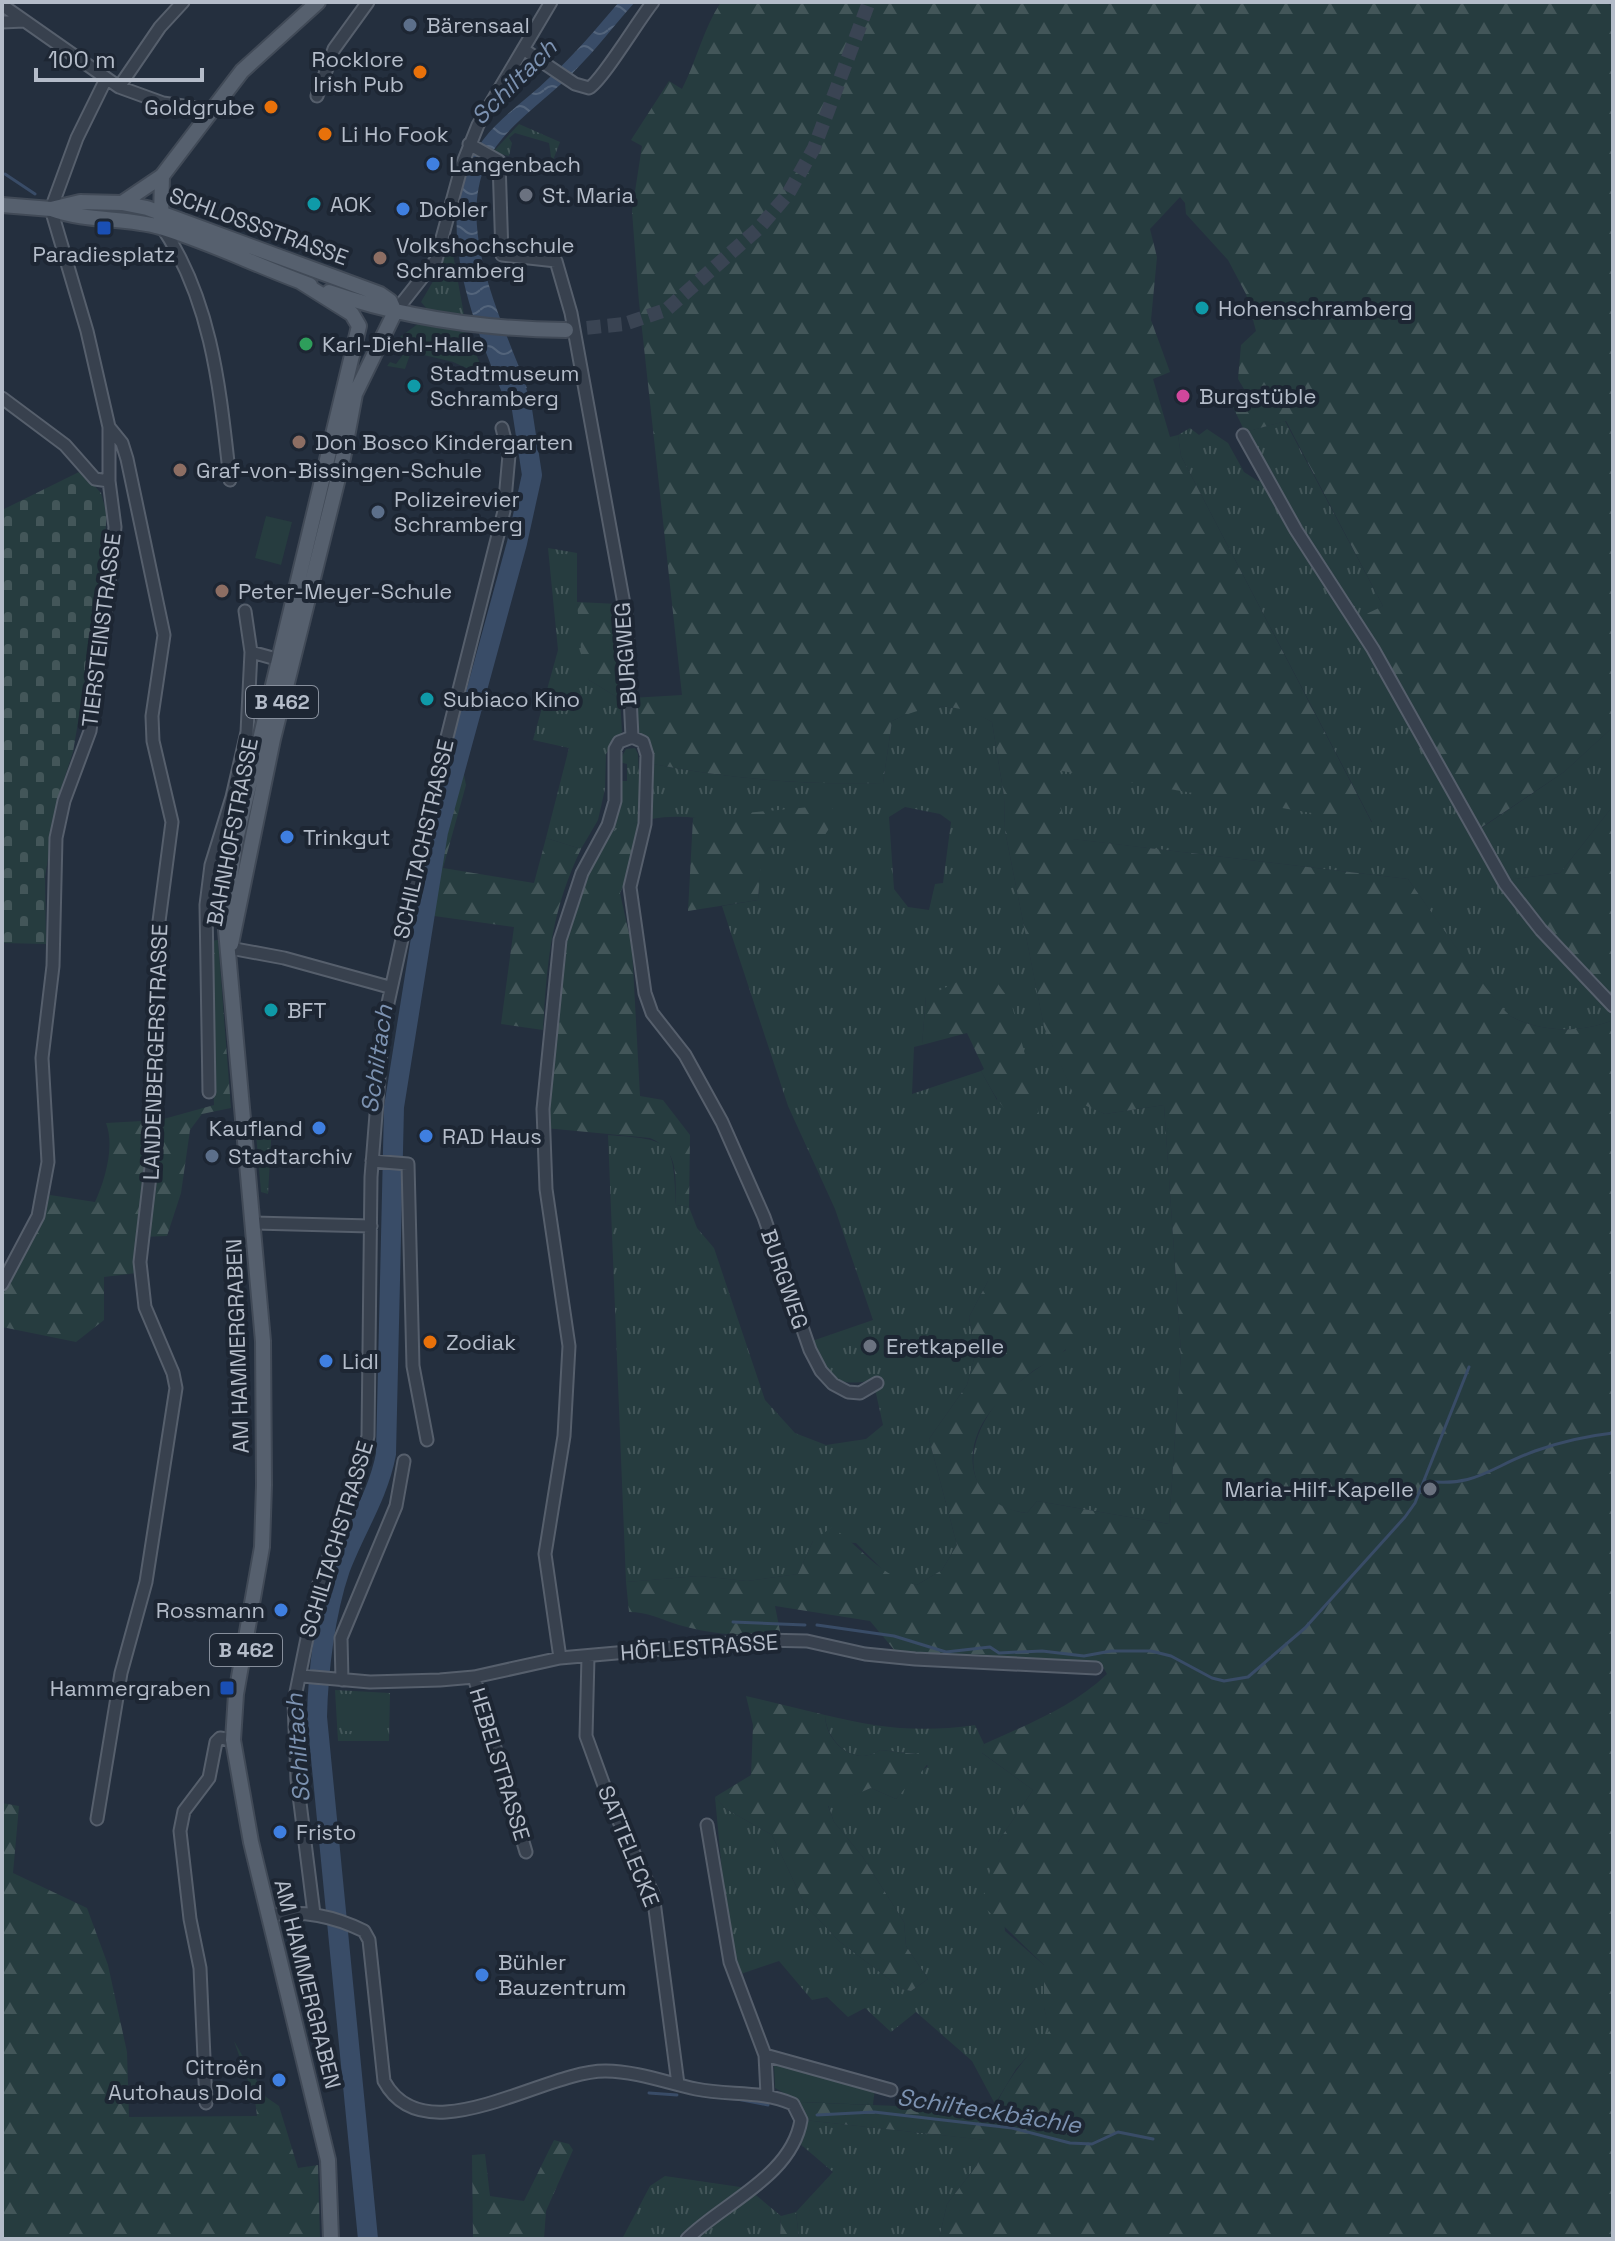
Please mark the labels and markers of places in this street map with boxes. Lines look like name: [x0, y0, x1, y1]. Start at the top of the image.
place label: Bärensaal: [426, 11, 530, 39]
marker: Bärensaal: [401, 16, 419, 34]
place label: Rocklore Irish Pub: [312, 45, 404, 98]
marker: Rocklore Irish Pub: [411, 63, 429, 81]
place label: Goldgrube: [144, 93, 255, 121]
marker: Goldgrube: [262, 98, 280, 116]
place label: Li Ho Fook: [341, 120, 449, 148]
marker: Li Ho Fook: [316, 125, 334, 143]
place label: Langenbach: [449, 150, 581, 178]
marker: Langenbach: [424, 155, 442, 173]
place label: St. Maria: [542, 181, 634, 209]
marker: St. Maria: [517, 186, 535, 204]
place label: AOK: [330, 190, 372, 218]
marker: AOK: [305, 195, 323, 213]
place label: Dobler: [419, 195, 488, 223]
marker: Dobler: [394, 200, 412, 218]
marker: Paradiesplatz: [95, 219, 113, 237]
place label: Volkshochschule Schramberg: [396, 231, 575, 284]
place label: Paradiesplatz: [32, 240, 176, 268]
marker: Volkshochschule Schramberg: [371, 249, 389, 267]
place label: Hohenschramberg: [1218, 294, 1413, 322]
marker: Hohenschramberg: [1193, 299, 1211, 317]
place label: Karl-Diehl-Halle: [322, 330, 485, 358]
marker: Karl-Diehl-Halle: [297, 335, 315, 353]
place label: Stadtmuseum Schramberg: [430, 359, 579, 412]
marker: Stadtmuseum Schramberg: [405, 377, 423, 395]
place label: Burgstüble: [1199, 382, 1317, 410]
marker: Burgstüble: [1174, 387, 1192, 405]
place label: Don Bosco Kindergarten: [315, 428, 573, 456]
marker: Don Bosco Kindergarten: [290, 433, 308, 451]
place label: Graf-von-Bissingen-Schule: [196, 456, 482, 484]
marker: Graf-von-Bissingen-Schule: [171, 461, 189, 479]
place label: Polizeirevier Schramberg: [394, 485, 523, 538]
marker: Polizeirevier Schramberg: [369, 503, 387, 521]
place label: Peter-Meyer-Schule: [238, 577, 452, 605]
marker: Peter-Meyer-Schule: [213, 582, 231, 600]
place label: Subiaco Kino: [443, 685, 580, 713]
marker: Subiaco Kino: [418, 690, 436, 708]
place label: Trinkgut: [303, 823, 390, 851]
marker: Trinkgut: [278, 828, 296, 846]
place label: BFT: [287, 996, 326, 1024]
marker: BFT: [262, 1001, 280, 1019]
place label: Kaufland: [209, 1114, 303, 1142]
marker: Kaufland: [310, 1119, 328, 1137]
place label: RAD Haus: [442, 1122, 542, 1150]
marker: RAD Haus: [417, 1127, 435, 1145]
place label: Stadtarchiv: [228, 1142, 353, 1170]
marker: Stadtarchiv: [203, 1147, 221, 1165]
place label: Zodiak: [446, 1328, 516, 1356]
place label: Eretkapelle: [886, 1332, 1004, 1360]
marker: Zodiak: [421, 1333, 439, 1351]
marker: Eretkapelle: [861, 1337, 879, 1355]
place label: Lidl: [342, 1347, 379, 1375]
marker: Lidl: [317, 1352, 335, 1370]
place label: Maria-Hilf-Kapelle: [1225, 1475, 1414, 1503]
marker: Maria-Hilf-Kapelle: [1421, 1480, 1439, 1498]
place label: Rossmann: [156, 1596, 265, 1624]
marker: Rossmann: [272, 1601, 290, 1619]
place label: Hammergraben: [50, 1674, 211, 1702]
marker: Hammergraben: [218, 1679, 236, 1697]
place label: Fristo: [296, 1818, 356, 1846]
marker: Fristo: [271, 1823, 289, 1841]
place label: Bühler Bauzentrum: [498, 1948, 626, 2001]
marker: Bühler Bauzentrum: [473, 1966, 491, 1984]
place label: Citroën Autohaus Dold: [108, 2053, 263, 2106]
marker: Citroën Autohaus Dold: [270, 2071, 288, 2089]

